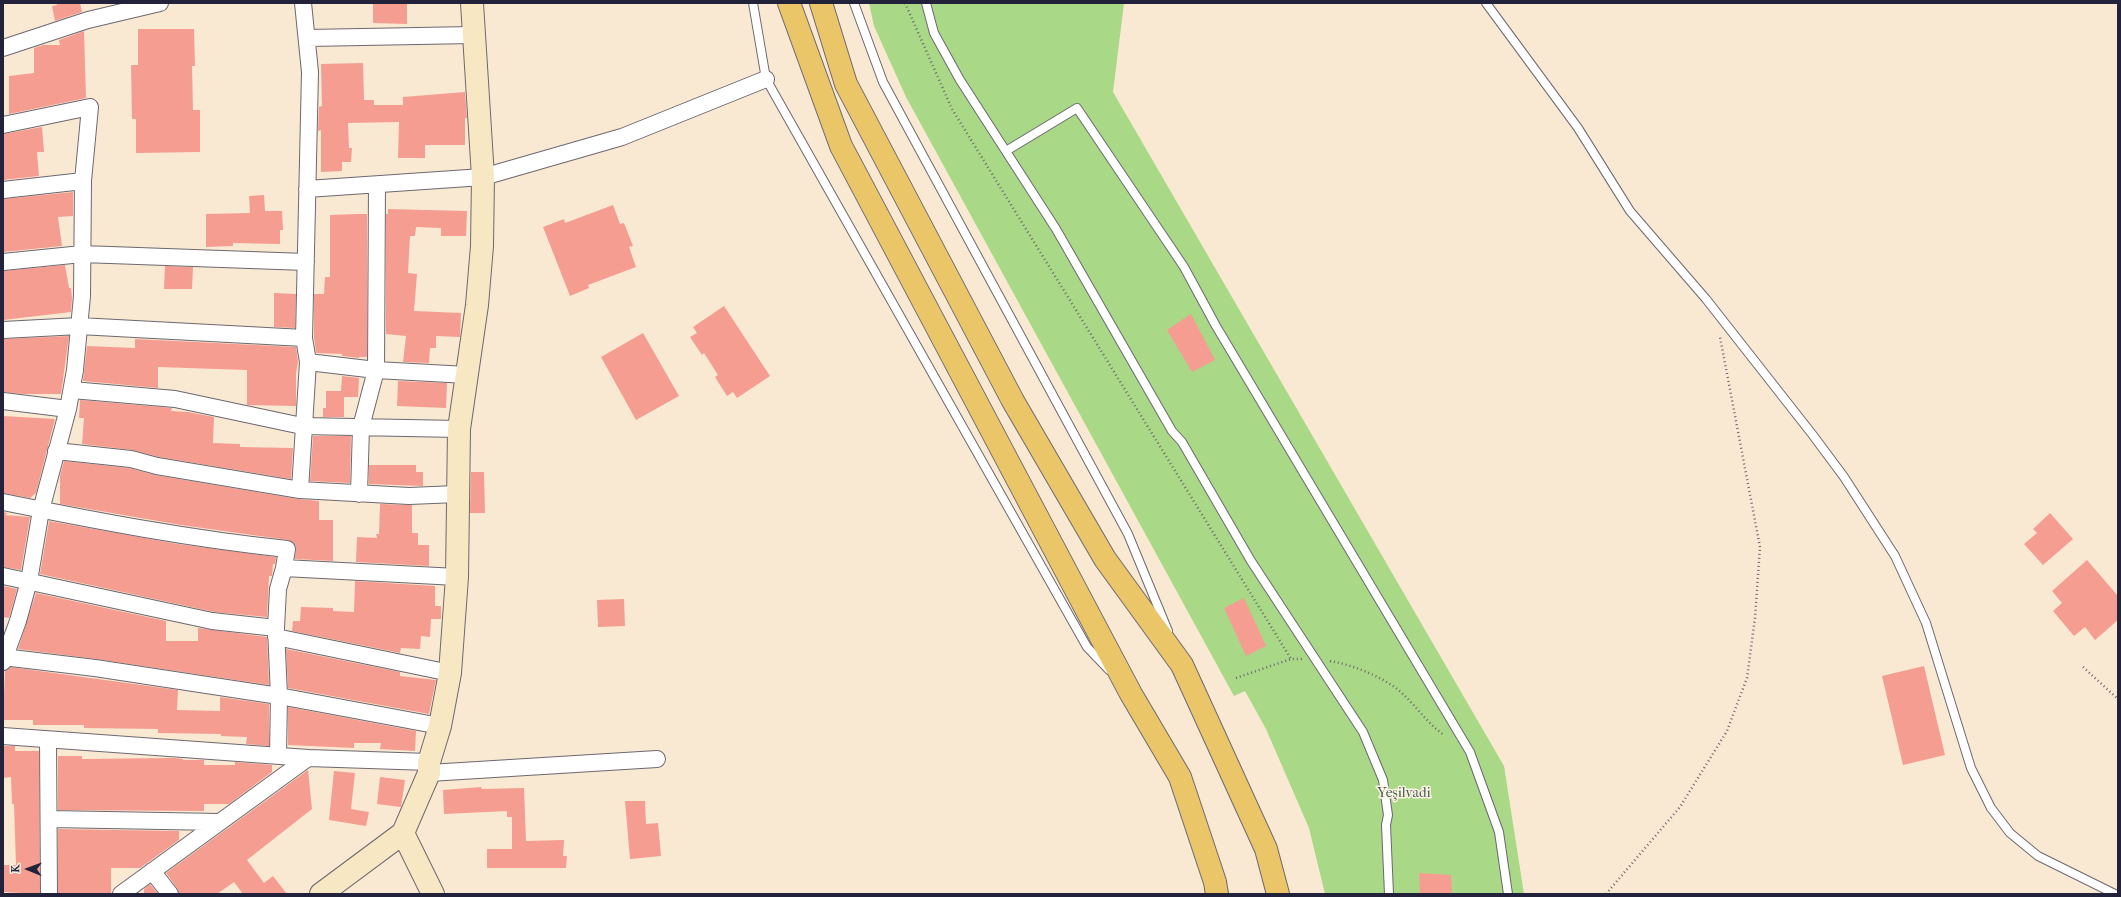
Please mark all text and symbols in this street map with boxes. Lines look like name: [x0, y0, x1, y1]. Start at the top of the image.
park label: Yeşilvadi: [1377, 786, 1431, 802]
north arrow: [8, 849, 48, 889]
text: K: [9, 865, 22, 873]

